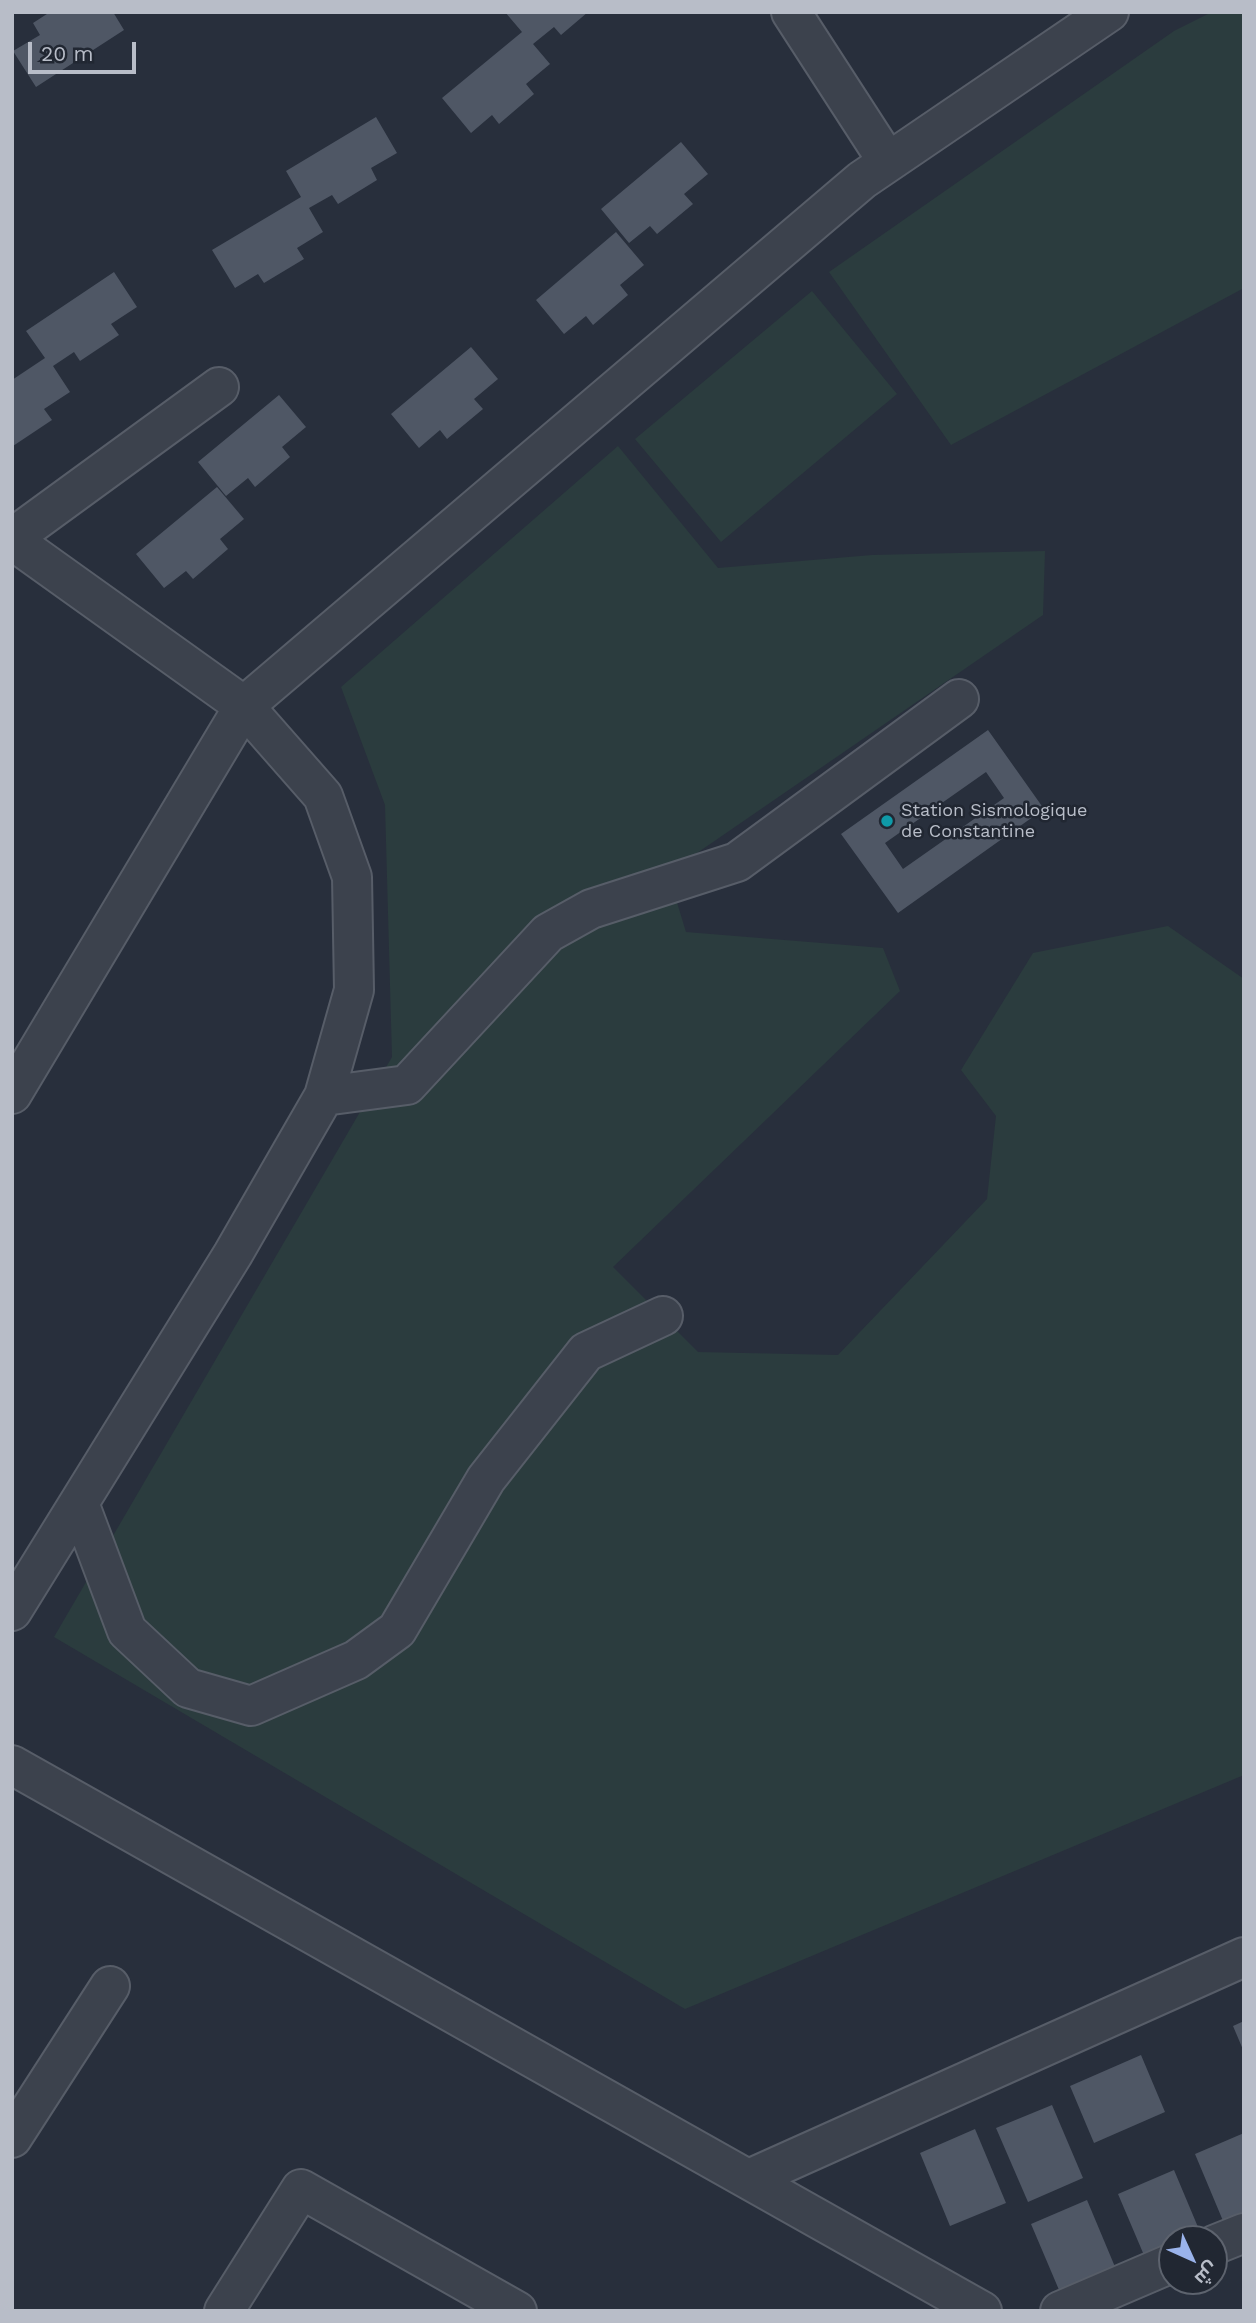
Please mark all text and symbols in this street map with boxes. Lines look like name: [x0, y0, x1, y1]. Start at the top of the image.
scale bar: [32, 28, 140, 72]
text: 20 m: [41, 41, 93, 66]
place label: Station Sismologique de Constantine: [901, 800, 1087, 842]
marker: Station Sismologique de Constantine: [879, 813, 895, 829]
north arrow: [1158, 2225, 1228, 2295]
text: ش: [1190, 2257, 1224, 2291]

